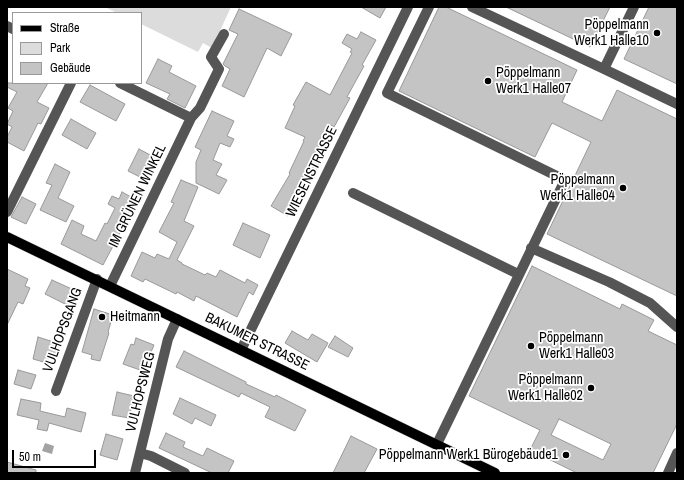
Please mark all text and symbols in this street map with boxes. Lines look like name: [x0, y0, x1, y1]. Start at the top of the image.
legend: [12, 12, 142, 84]
place label: Pöppelmann Werk1 Halle10: [574, 17, 649, 50]
text: Straße: [50, 20, 80, 36]
marker: Pöppelmann Werk1 Halle10: [652, 28, 662, 38]
text: Park: [50, 40, 70, 56]
text: Gebäude: [50, 60, 91, 76]
place label: Pöppelmann Werk1 Halle07: [496, 65, 571, 98]
marker: Pöppelmann Werk1 Halle07: [483, 76, 493, 86]
street label: WIESENSTRASSE: [283, 124, 341, 220]
street label: IM GRÜNEN WINKEL: [106, 142, 170, 250]
place label: Pöppelmann Werk1 Halle04: [540, 172, 615, 204]
marker: Pöppelmann Werk1 Halle04: [618, 183, 628, 193]
street label: VULHOPSGANG: [40, 285, 86, 375]
place label: Heitmann: [110, 309, 160, 325]
street label: BAKUMER STRASSE: [202, 310, 312, 374]
marker: Heitmann: [97, 312, 107, 322]
place label: Pöppelmann Werk1 Halle03: [539, 330, 614, 362]
marker: Pöppelmann Werk1 Halle03: [526, 341, 536, 351]
street label: VULHOPSWEG: [123, 350, 159, 434]
place label: Pöppelmann Werk1 Halle02: [508, 372, 583, 404]
marker: Pöppelmann Werk1 Halle02: [586, 383, 596, 393]
scale bar: [14, 442, 98, 468]
place label: Pöppelmann Werk1 Bürogebäude1: [379, 447, 558, 463]
text: 50 m: [19, 449, 41, 465]
marker: Pöppelmann Werk1 Bürogebäude1: [561, 450, 571, 460]

